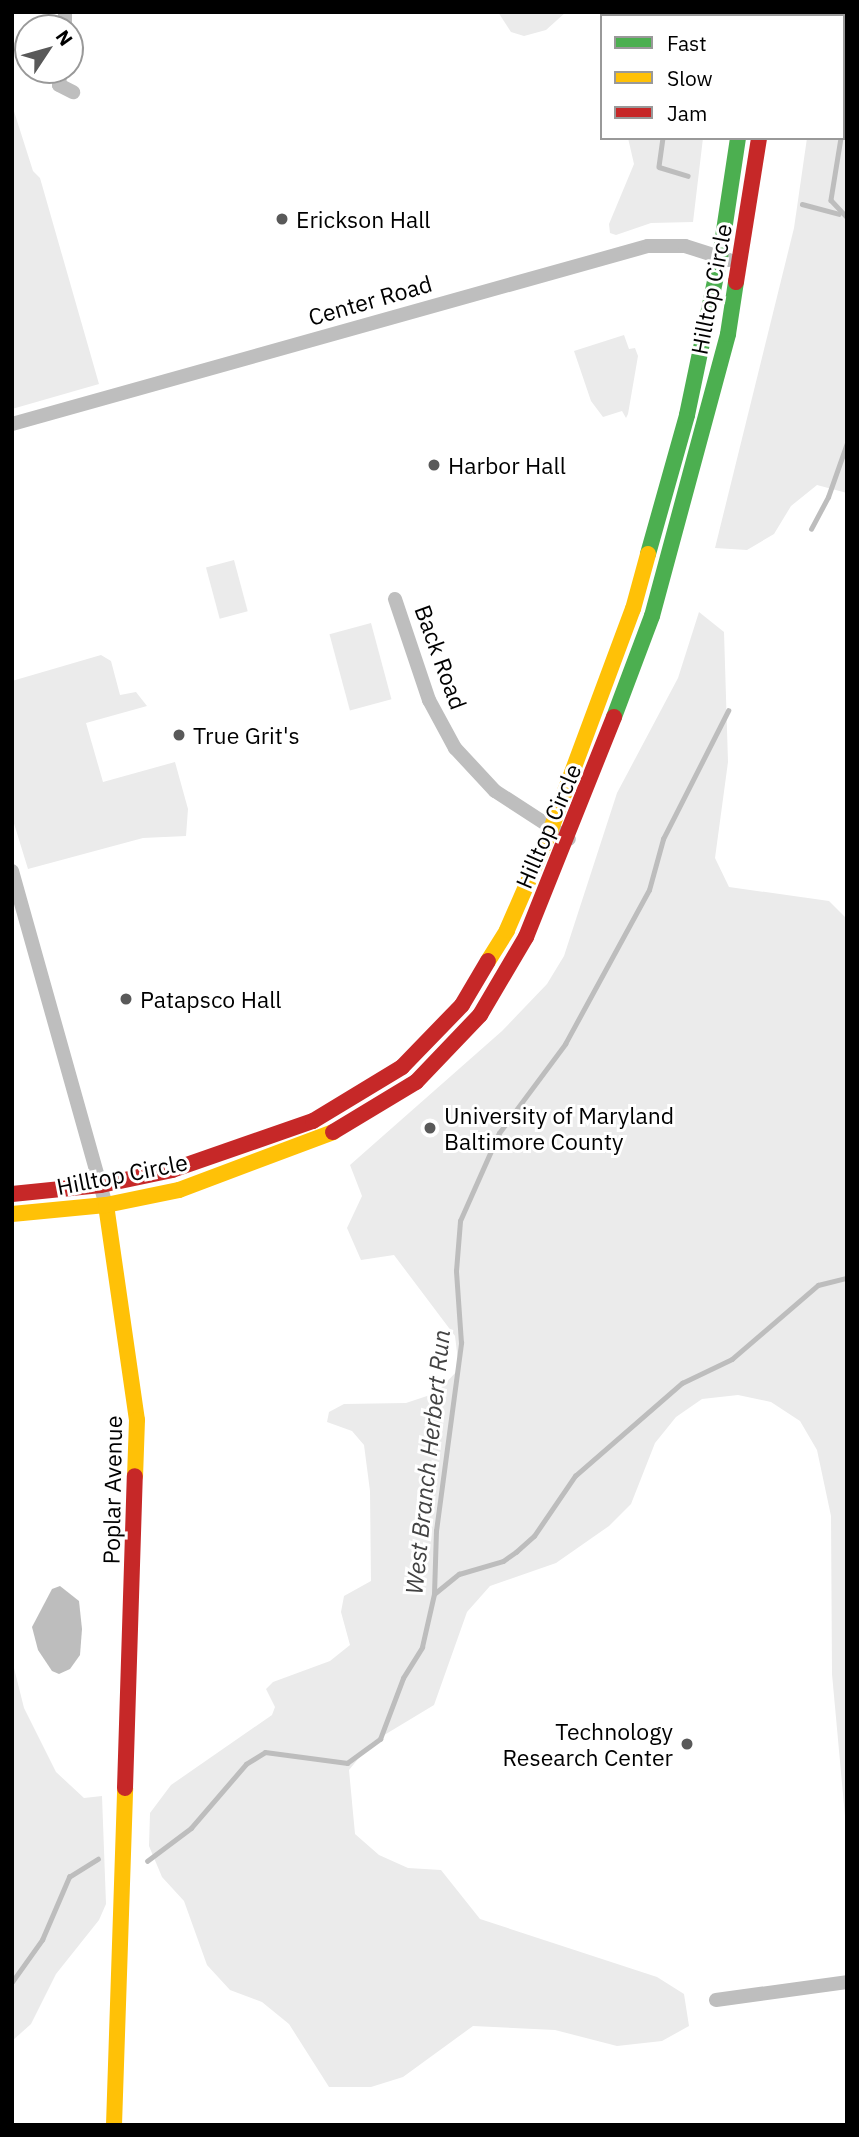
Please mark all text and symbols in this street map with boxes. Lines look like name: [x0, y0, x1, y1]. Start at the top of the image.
north arrow: [14, 14, 84, 84]
legend: [600, 14, 845, 140]
text: N: [51, 25, 78, 50]
text: Fast: [667, 29, 707, 57]
text: Slow: [667, 64, 713, 92]
text: Jam: [667, 99, 707, 127]
place label: Erickson Hall: [296, 205, 431, 233]
marker: Erickson Hall: [274, 211, 290, 227]
street label: Hilltop Circle: [685, 221, 737, 357]
street label: Center Road: [305, 269, 435, 331]
place label: Harbor Hall: [448, 451, 566, 479]
marker: Harbor Hall: [426, 457, 442, 473]
street label: Back Road: [409, 601, 473, 713]
place label: True Grit's: [193, 721, 300, 749]
marker: True Grit's: [171, 727, 187, 743]
street label: Hilltop Circle: [509, 760, 587, 892]
place label: Patapsco Hall: [140, 985, 282, 1013]
marker: Patapsco Hall: [118, 991, 134, 1007]
place label: University of Maryland Baltimore County: [444, 1101, 674, 1155]
marker: University of Maryland Baltimore County: [422, 1120, 438, 1136]
street label: Hilltop Circle: [54, 1148, 190, 1200]
water label: West Branch Herbert Run: [400, 1328, 456, 1596]
street label: Poplar Avenue: [97, 1415, 127, 1565]
place label: Technology Research Center: [502, 1717, 673, 1771]
marker: Technology Research Center: [679, 1736, 695, 1752]

